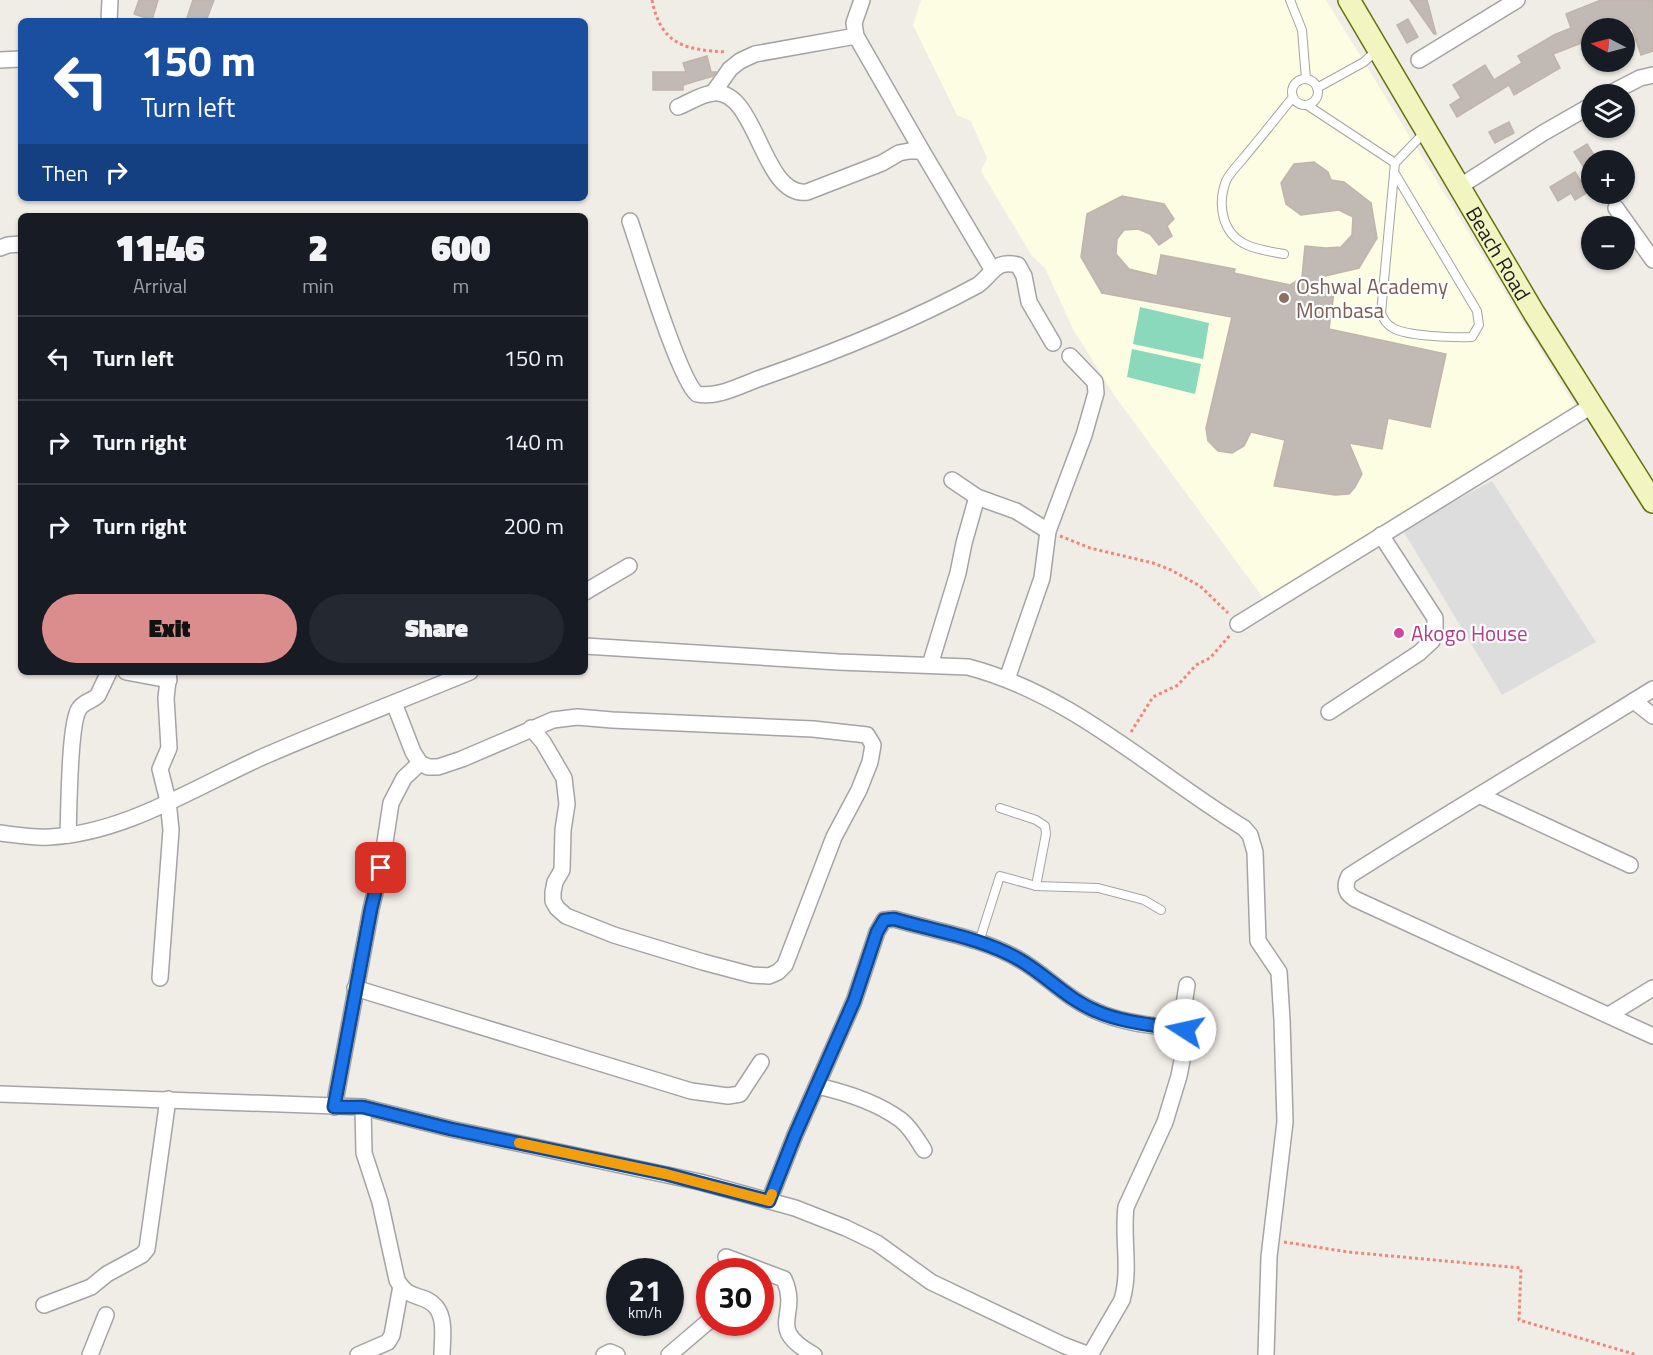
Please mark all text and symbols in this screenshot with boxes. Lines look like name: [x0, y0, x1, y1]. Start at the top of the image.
north arrow: [1581, 18, 1635, 72]
map controls: [1581, 18, 1635, 270]
text: 150 m: [141, 28, 256, 92]
icon: left: [42, 42, 120, 120]
button: layers: [1581, 84, 1635, 138]
text: Turn left: [141, 86, 235, 127]
button: +: [1581, 150, 1635, 204]
text: Then: [42, 156, 88, 190]
icon: right: [100, 156, 133, 189]
street label: Beach Road: [1458, 200, 1539, 306]
button: −: [1581, 216, 1635, 270]
text: 11:46: [115, 220, 205, 275]
text: 2: [308, 220, 328, 275]
text: 600: [431, 220, 491, 275]
text: Arrival: [133, 270, 187, 301]
text: min: [302, 270, 334, 301]
text: m: [453, 270, 469, 301]
place label: Oshwal Academy Mombasa: [1296, 270, 1448, 326]
marker: Oshwal Academy Mombasa: [1277, 291, 1291, 305]
text: Turn left: [93, 341, 174, 375]
text: 150 m: [504, 341, 564, 375]
icon: left: [42, 342, 75, 375]
text: Turn right: [93, 425, 187, 459]
text: 140 m: [504, 425, 564, 459]
icon: right: [42, 426, 75, 459]
text: Turn right: [93, 509, 187, 543]
text: 200 m: [504, 509, 564, 543]
icon: right: [42, 510, 75, 543]
button: Exit: [42, 594, 297, 663]
button: Share: [309, 594, 564, 663]
place label: Akogo House: [1411, 617, 1528, 649]
marker: Akogo House: [1392, 626, 1406, 640]
pin: [355, 842, 406, 893]
icon: arrive: [364, 851, 397, 884]
position arrow: [1153, 998, 1217, 1062]
speed limit sign: 30: [696, 1258, 774, 1336]
text: 21: [628, 1267, 662, 1313]
text: km/h: [628, 1301, 662, 1324]

